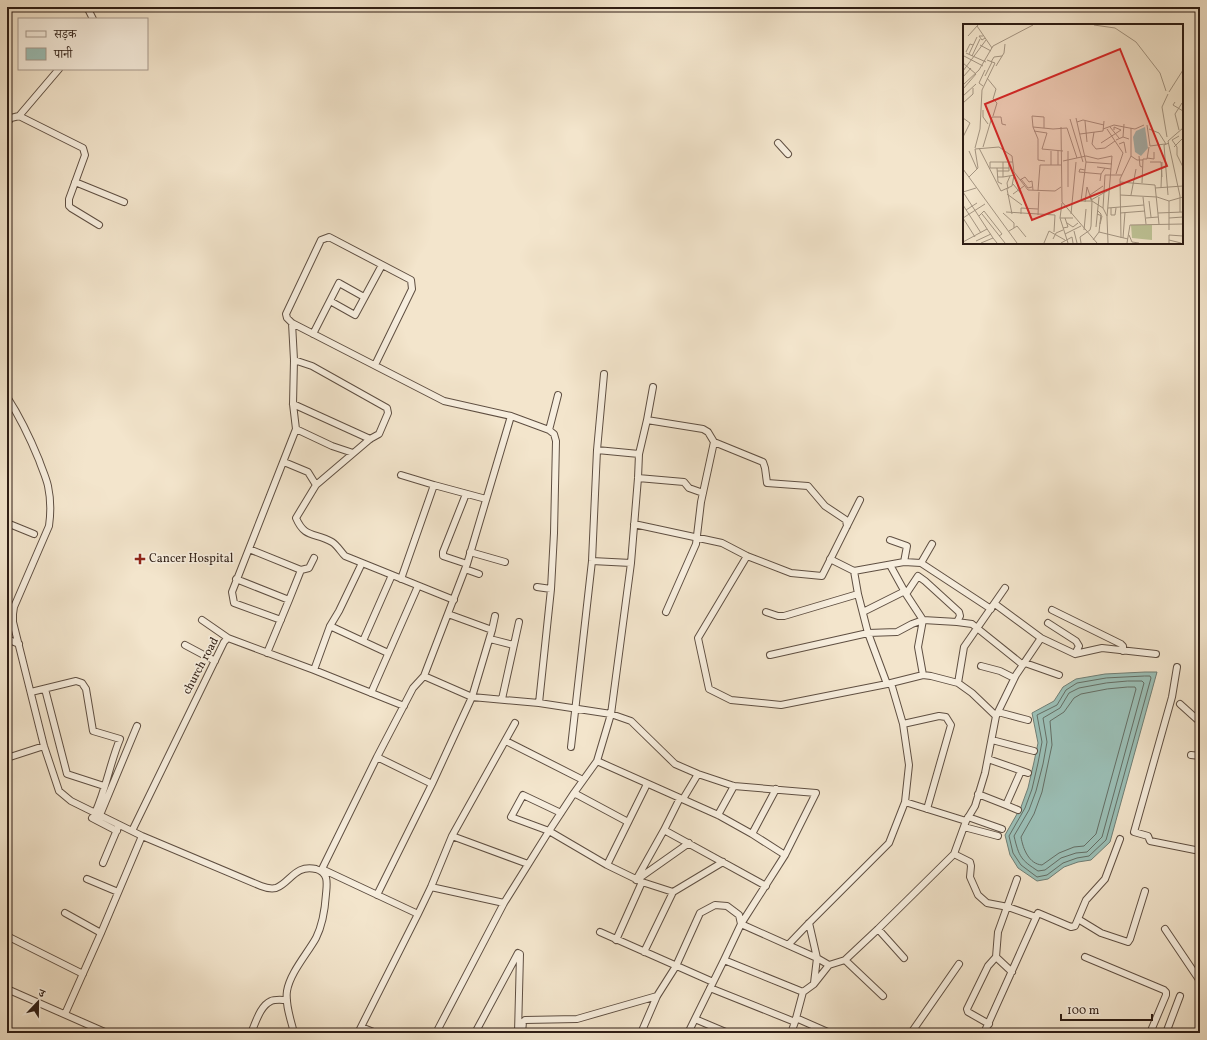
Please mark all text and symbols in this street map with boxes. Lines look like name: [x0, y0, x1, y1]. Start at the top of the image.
legend: [18, 18, 148, 70]
inset map: [963, 24, 1183, 244]
text: सड़क: [53, 27, 78, 43]
text: पानी: [53, 46, 73, 63]
place label: Cancer Hospital: [149, 551, 234, 567]
marker: Cancer Hospital: [134, 553, 146, 565]
street label: church road: [179, 634, 223, 697]
north arrow: [18, 982, 58, 1022]
text: उ: [35, 986, 48, 1003]
scale bar: [1061, 996, 1152, 1022]
text: 100 m: [1067, 1003, 1100, 1019]

